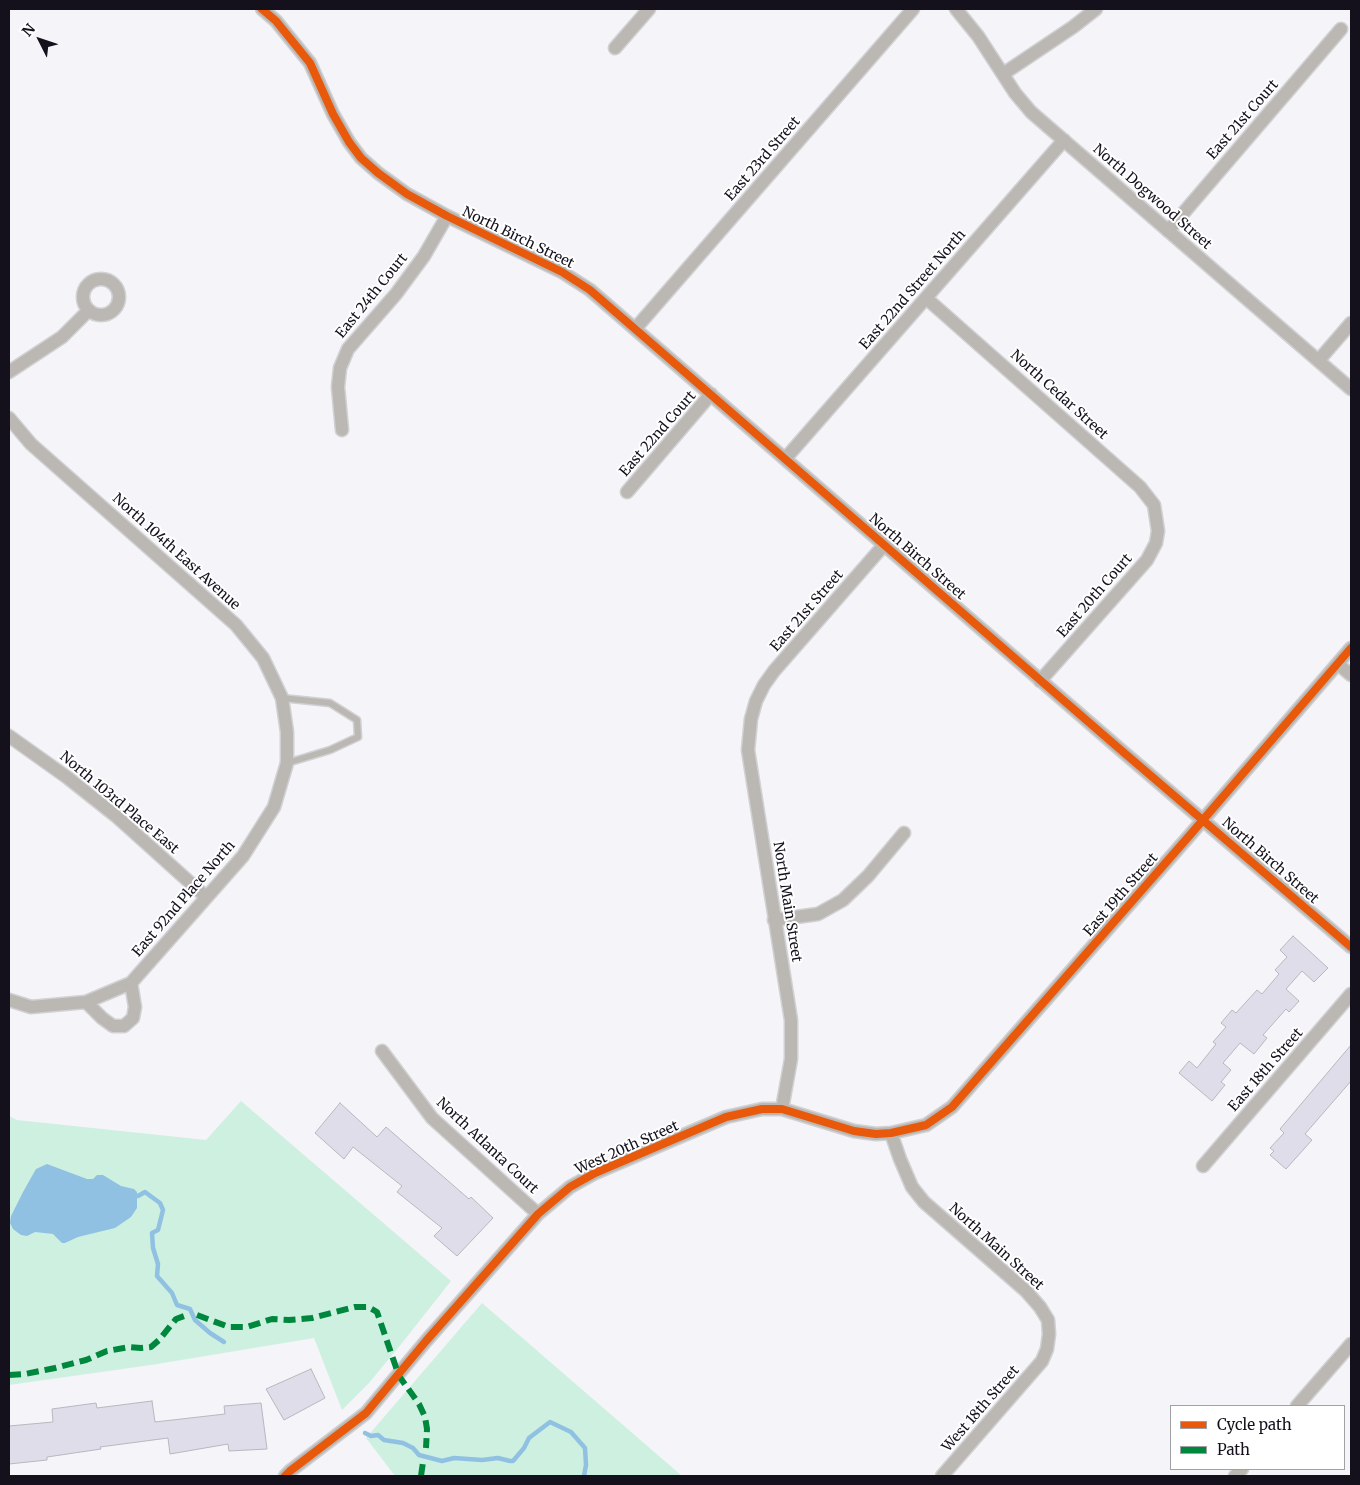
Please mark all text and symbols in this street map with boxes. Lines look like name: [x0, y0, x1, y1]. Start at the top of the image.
north arrow: [15, 15, 65, 65]
text: N: [18, 20, 39, 40]
street label: East 21st Court: [1204, 77, 1282, 163]
street label: East 23rd Street: [722, 114, 804, 204]
street label: North Dogwood Street: [1089, 141, 1215, 253]
street label: North Birch Street: [459, 204, 577, 272]
street label: East 22nd Street North: [856, 227, 970, 353]
street label: East 24th Court: [333, 250, 411, 342]
street label: North Cedar Street: [1007, 347, 1111, 443]
street label: East 22nd Court: [616, 388, 700, 480]
street label: North 104th East Avenue: [109, 490, 243, 614]
street label: North Birch Street: [865, 511, 969, 603]
street label: East 20th Court: [1054, 551, 1136, 641]
street label: East 21st Street: [767, 567, 847, 655]
street label: North 103rd Place East: [56, 748, 182, 858]
street label: North Birch Street: [1218, 815, 1322, 907]
street label: East 92nd Place North: [129, 838, 239, 960]
street label: North Main Street: [769, 841, 805, 963]
street label: East 19th Street: [1080, 850, 1162, 940]
street label: East 18th Street: [1225, 1025, 1307, 1115]
street label: North Atlanta Court: [433, 1094, 541, 1198]
street label: West 20th Street: [573, 1118, 681, 1178]
street label: North Main Street: [945, 1200, 1047, 1294]
street label: West 18th Street: [939, 1362, 1023, 1456]
legend: [1170, 1405, 1345, 1470]
text: Cycle path: [1217, 1415, 1292, 1434]
text: Path: [1217, 1440, 1250, 1459]

